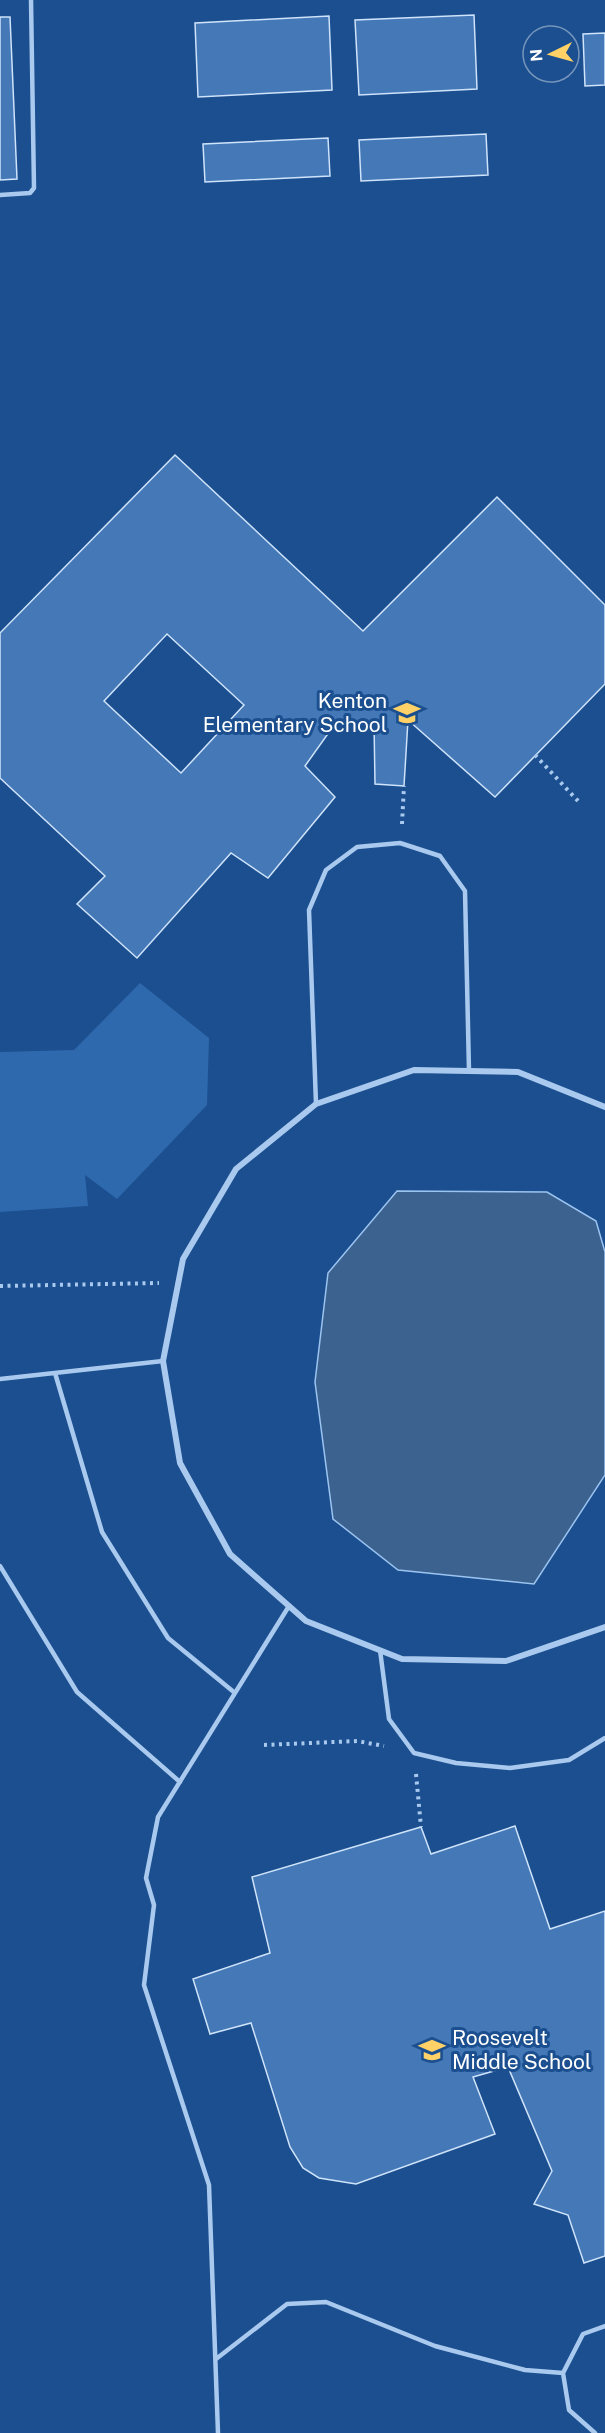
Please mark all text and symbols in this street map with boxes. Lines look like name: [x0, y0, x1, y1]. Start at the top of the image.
north arrow: [521, 24, 581, 84]
text: N: [527, 48, 547, 62]
place label: Kenton Elementary School: [203, 688, 387, 737]
school or university icon: Kenton Elementary School: [392, 698, 422, 728]
place label: Roosevelt Middle School: [452, 2025, 591, 2074]
school or university icon: Roosevelt Middle School: [417, 2035, 447, 2065]

